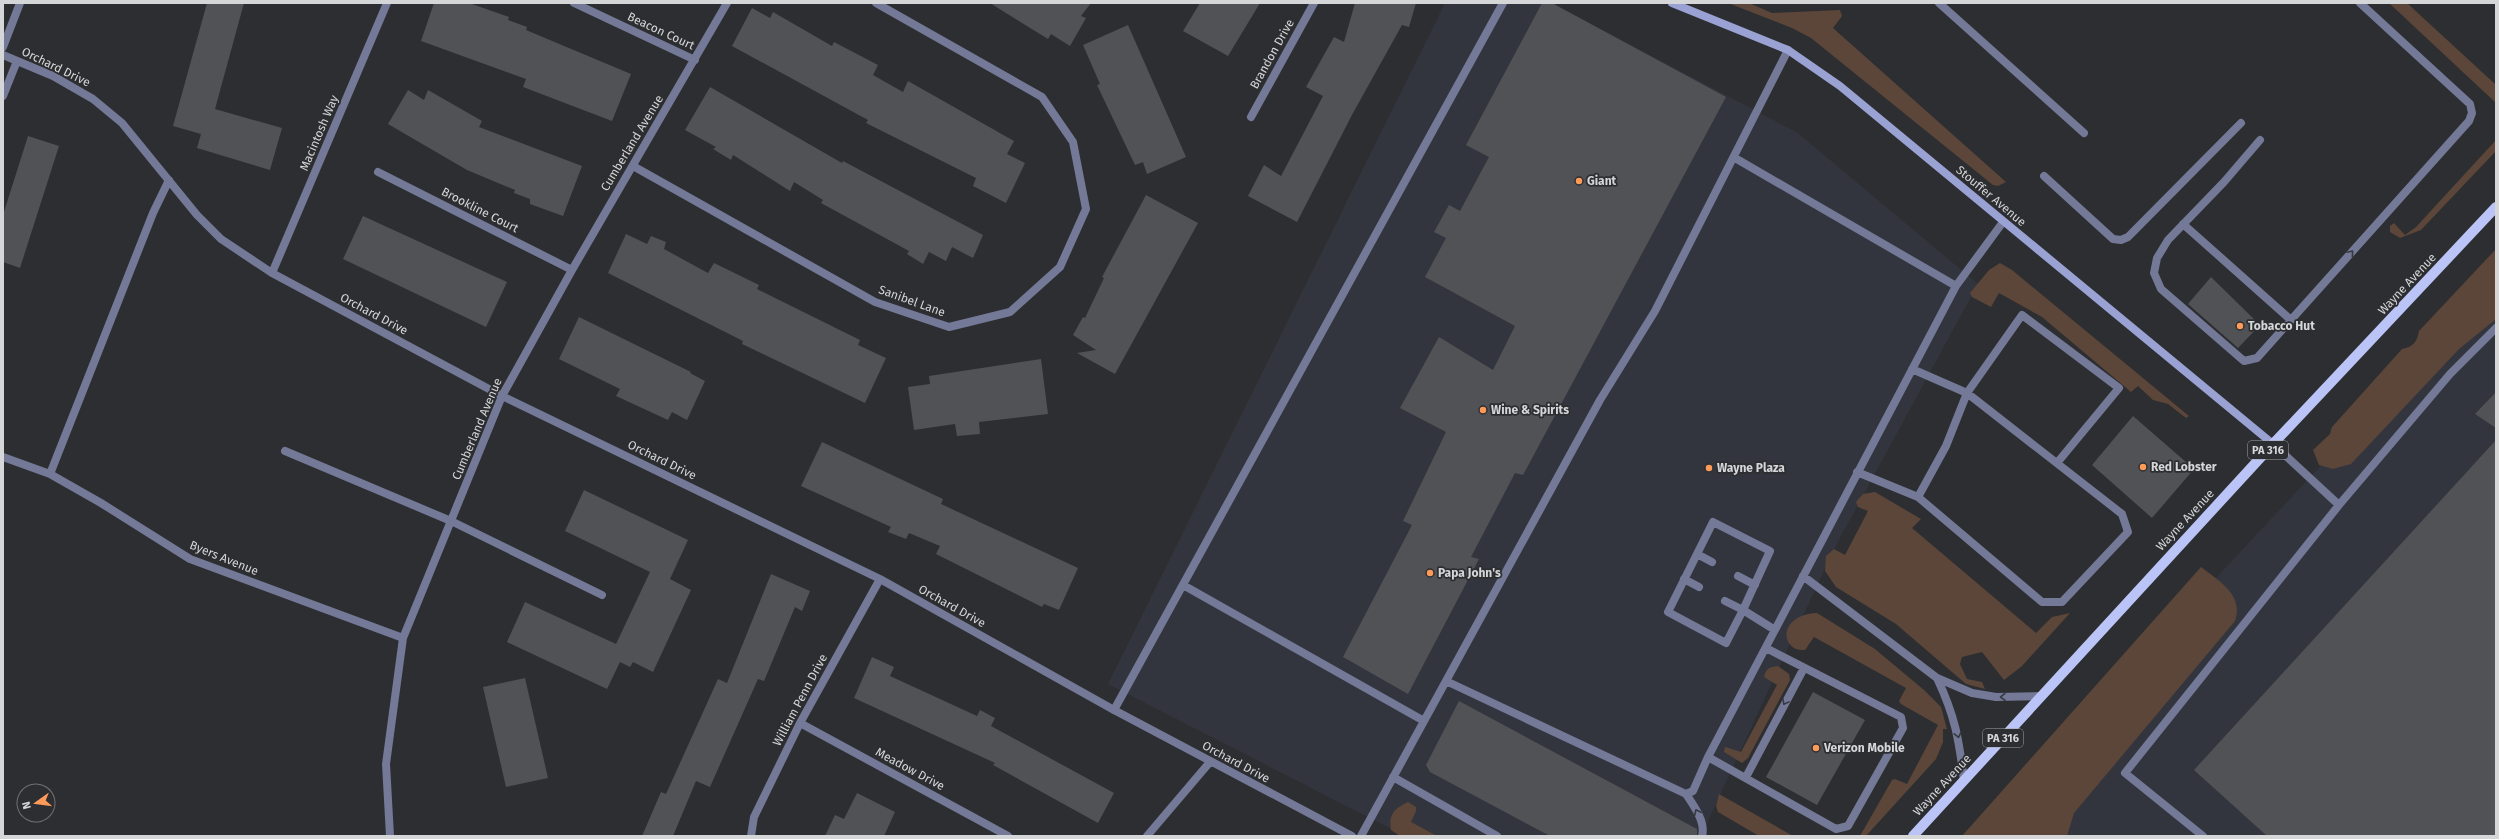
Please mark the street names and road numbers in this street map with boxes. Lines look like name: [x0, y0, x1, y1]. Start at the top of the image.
street label: Beacon Court: [625, 9, 697, 53]
street label: Brandon Drive: [1247, 17, 1297, 91]
street label: Orchard Drive: [19, 44, 93, 90]
street label: Macintosh Way: [297, 93, 341, 173]
street label: Cumberland Avenue: [598, 93, 666, 193]
street label: Stouffer Avenue: [1953, 163, 2029, 229]
street label: Brookline Court: [439, 185, 522, 236]
street label: Wayne Avenue: [2375, 251, 2439, 317]
street label: Sanibel Lane: [877, 282, 947, 320]
street label: Orchard Drive: [338, 290, 410, 338]
street label: Cumberland Avenue: [449, 376, 505, 482]
street label: Orchard Drive: [625, 437, 699, 483]
road number: PA 316: [2248, 441, 2288, 459]
street label: Wayne Avenue: [2153, 487, 2217, 553]
street label: Byers Avenue: [188, 538, 260, 578]
street label: Orchard Drive: [916, 582, 988, 630]
street label: William Penn Drive: [770, 652, 830, 748]
road number: PA 316: [1983, 729, 2023, 747]
street label: Orchard Drive: [1200, 738, 1272, 786]
street label: Meadow Drive: [873, 745, 947, 793]
street label: Wayne Avenue: [1910, 752, 1974, 818]

